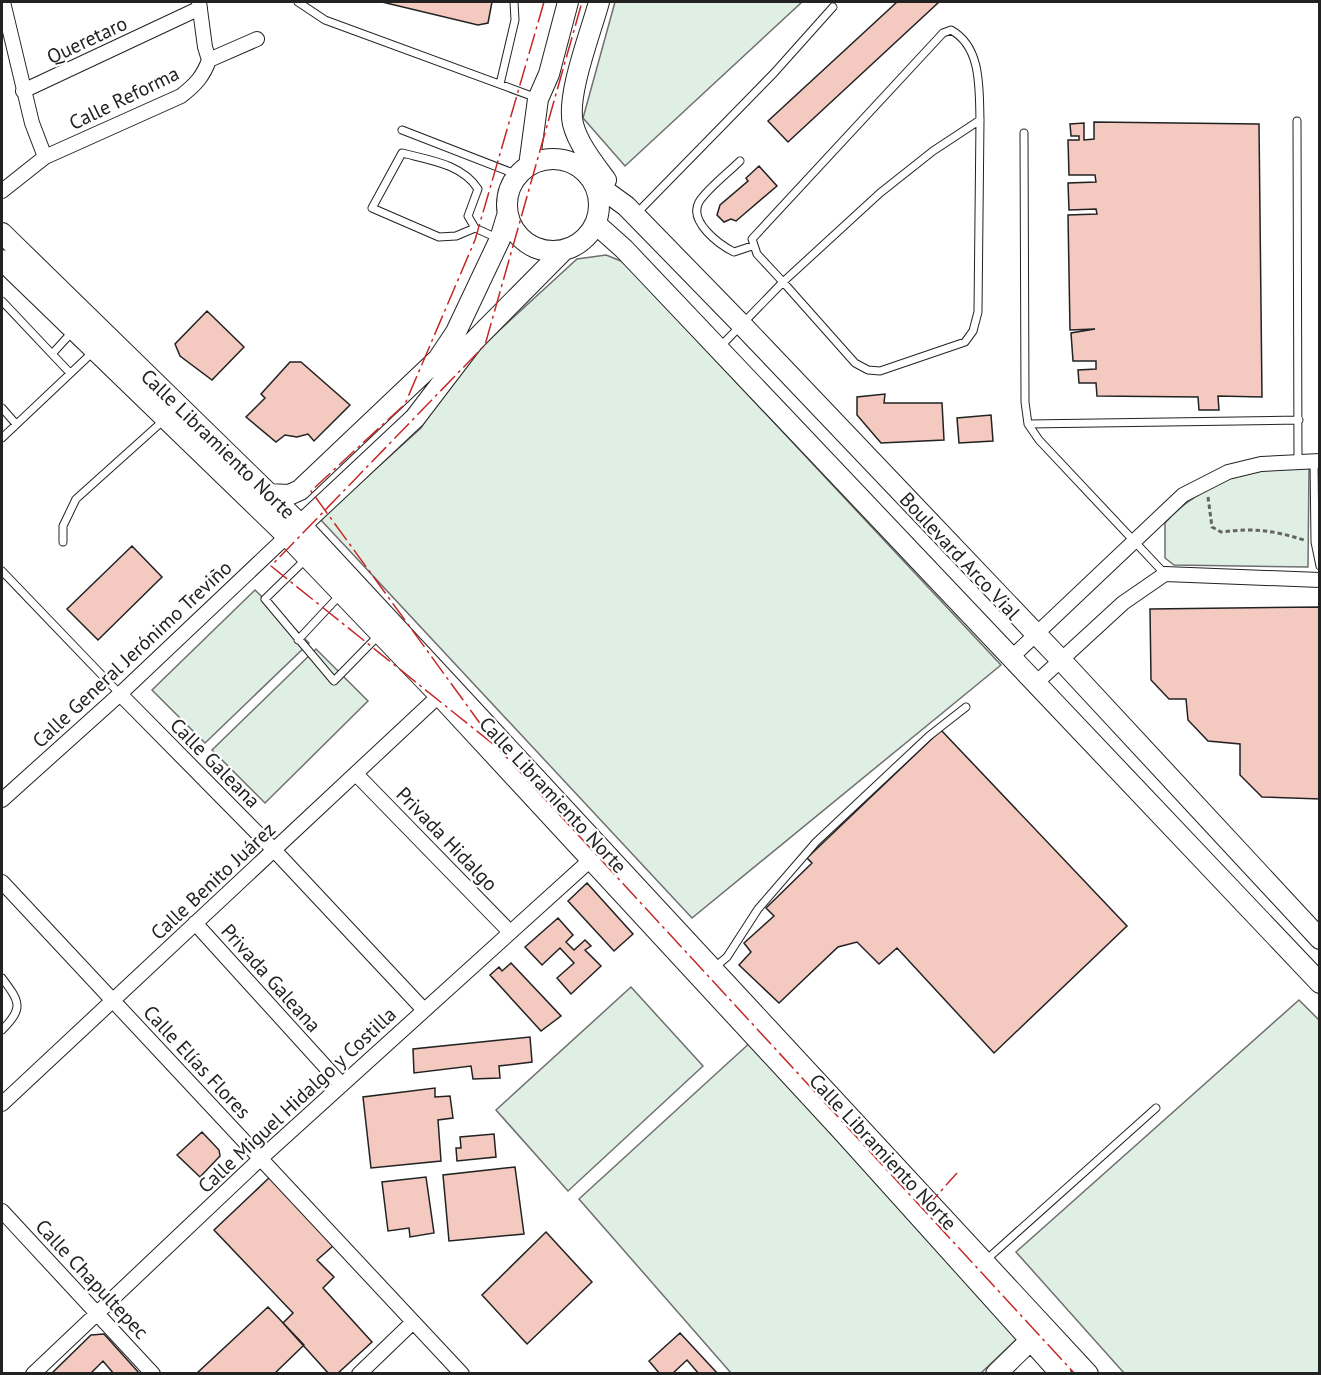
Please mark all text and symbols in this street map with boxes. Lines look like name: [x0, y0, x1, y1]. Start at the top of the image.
street label: Queretaro: [43, 10, 131, 70]
street label: Calle Reforma: [65, 60, 183, 136]
street label: Calle Libramiento Norte: [135, 363, 301, 525]
street label: Boulevard Arco Vial: [894, 487, 1026, 626]
street label: Calle General Jerónimo Treviño: [27, 555, 237, 753]
street label: Calle Libramiento Norte: [474, 711, 632, 879]
street label: Calle Galeana: [164, 712, 266, 814]
street label: Privada Hidalgo: [391, 781, 503, 897]
street label: Calle Benito Juárez: [145, 817, 281, 945]
street label: Privada Galeana: [215, 918, 327, 1038]
street label: Calle Elías Flores: [138, 1000, 256, 1124]
street label: Calle Miguel Hidalgo y Costilla: [192, 1001, 402, 1199]
street label: Calle Libramiento Norte: [804, 1068, 962, 1236]
street label: Calle Chapultepec: [30, 1214, 154, 1344]

